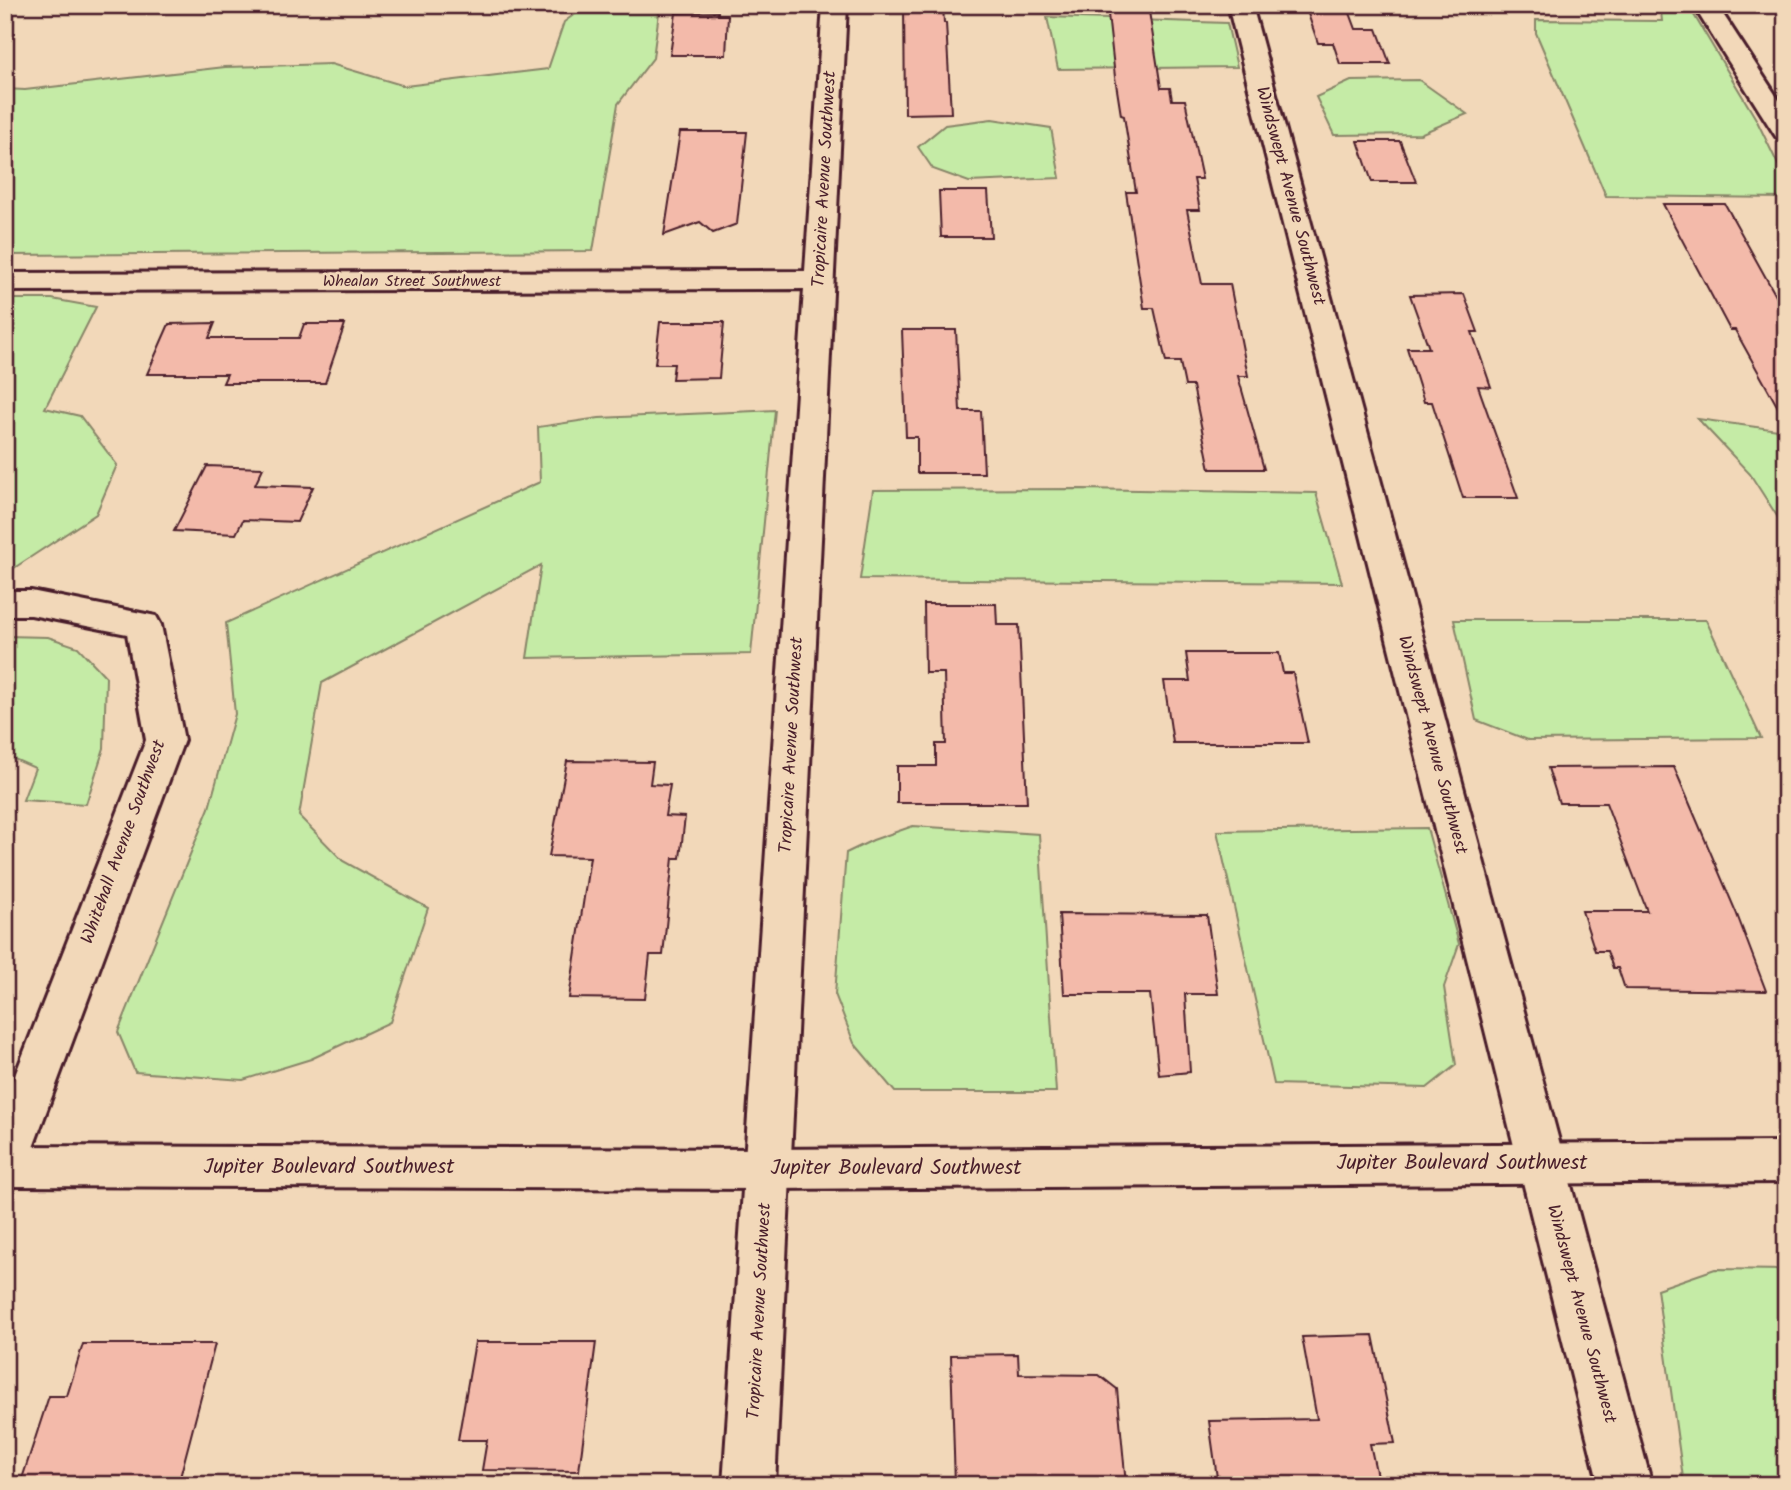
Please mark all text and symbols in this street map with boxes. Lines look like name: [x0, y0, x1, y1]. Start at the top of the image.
street label: Tropicaire Avenue Southwest: [805, 69, 845, 288]
street label: Windswept Avenue Southwest: [1247, 83, 1333, 310]
street label: Whealan Street Southwest: [323, 269, 502, 294]
street label: Windswept Avenue Southwest: [1389, 632, 1475, 859]
street label: Tropicaire Avenue Southwest: [772, 635, 812, 854]
street label: Whitehall Avenue Southwest: [74, 735, 175, 948]
street label: Jupiter Boulevard Southwest: [1337, 1147, 1588, 1180]
street label: Jupiter Boulevard Southwest: [204, 1151, 455, 1184]
street label: Jupiter Boulevard Southwest: [771, 1152, 1022, 1185]
street label: Tropicaire Avenue Southwest: [740, 1201, 780, 1420]
street label: Windswept Avenue Southwest: [1538, 1201, 1624, 1428]

